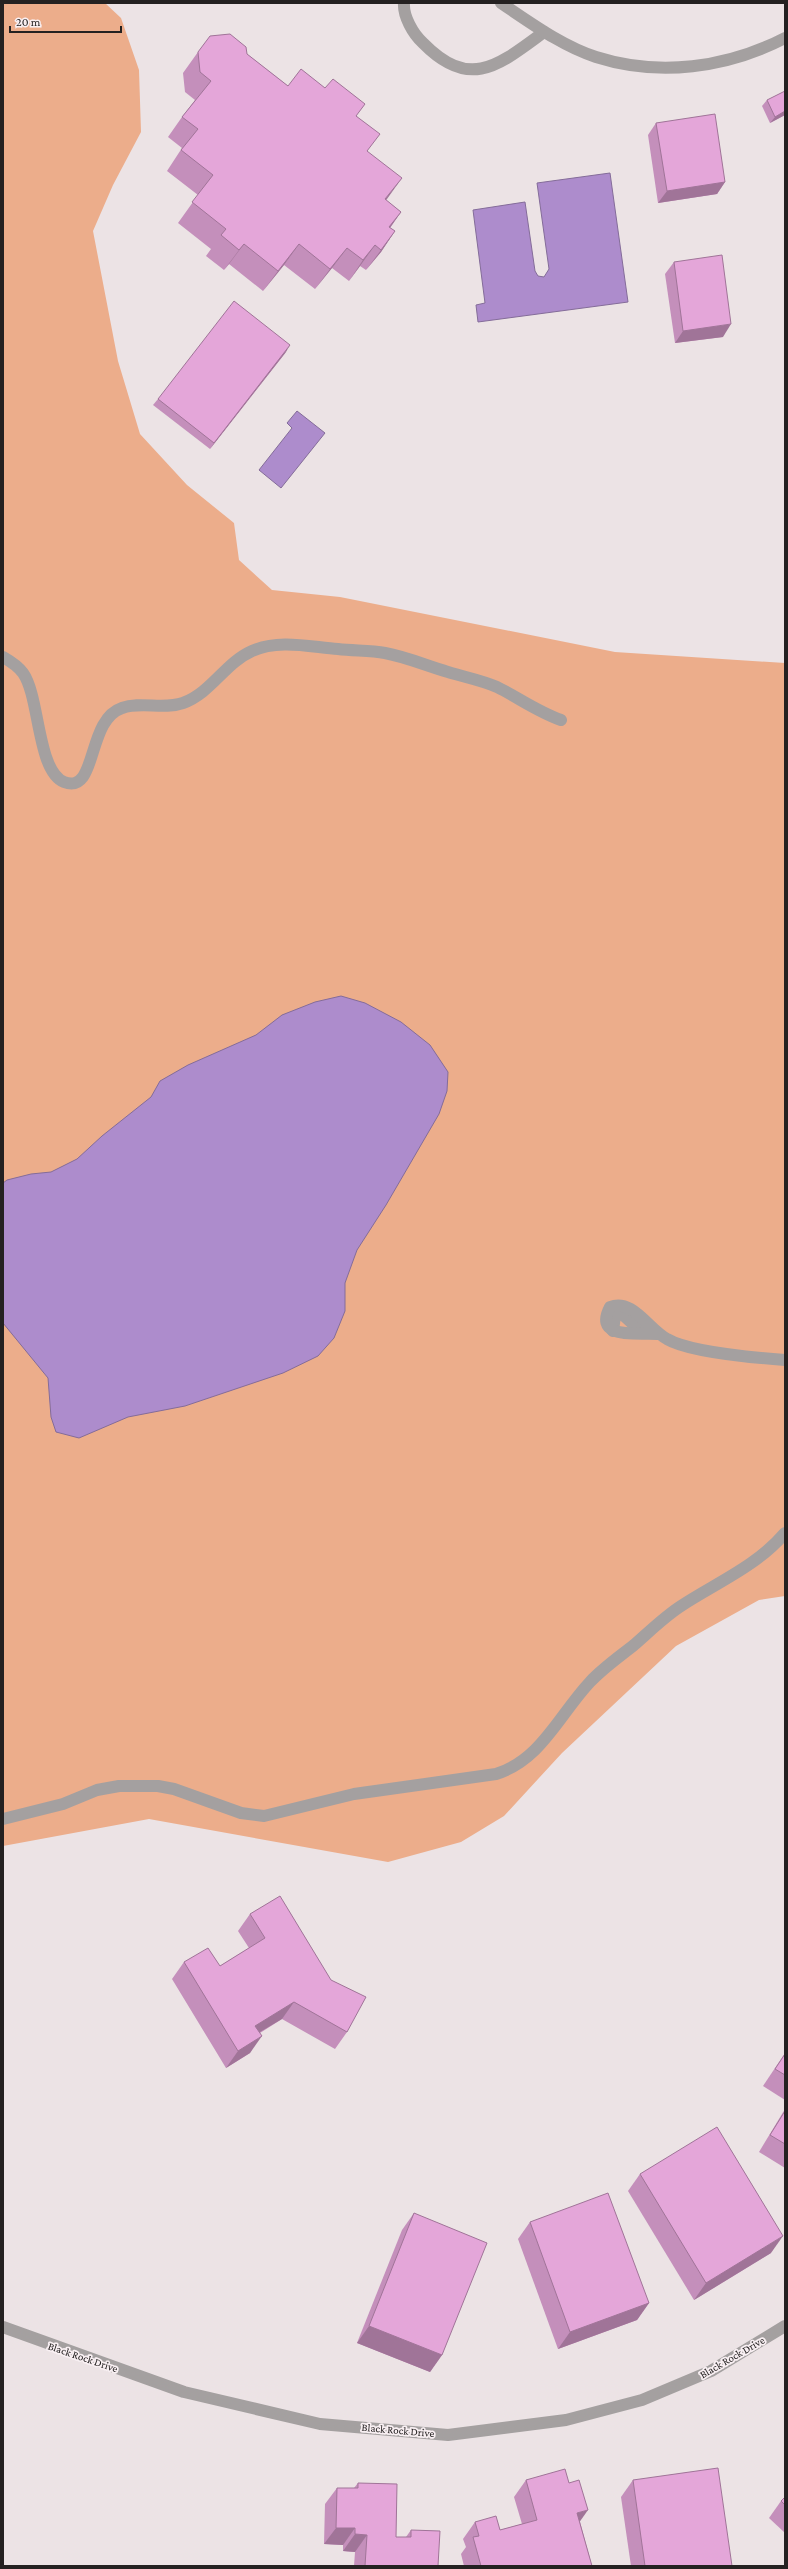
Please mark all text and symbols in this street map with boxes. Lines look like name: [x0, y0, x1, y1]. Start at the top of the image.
scale bar: [10, 8, 121, 34]
text: 20 m: [16, 15, 41, 29]
street label: Black Rock Drive: [697, 2333, 767, 2380]
street label: Black Rock Drive: [47, 2339, 120, 2375]
street label: Black Rock Drive: [361, 2421, 435, 2439]

